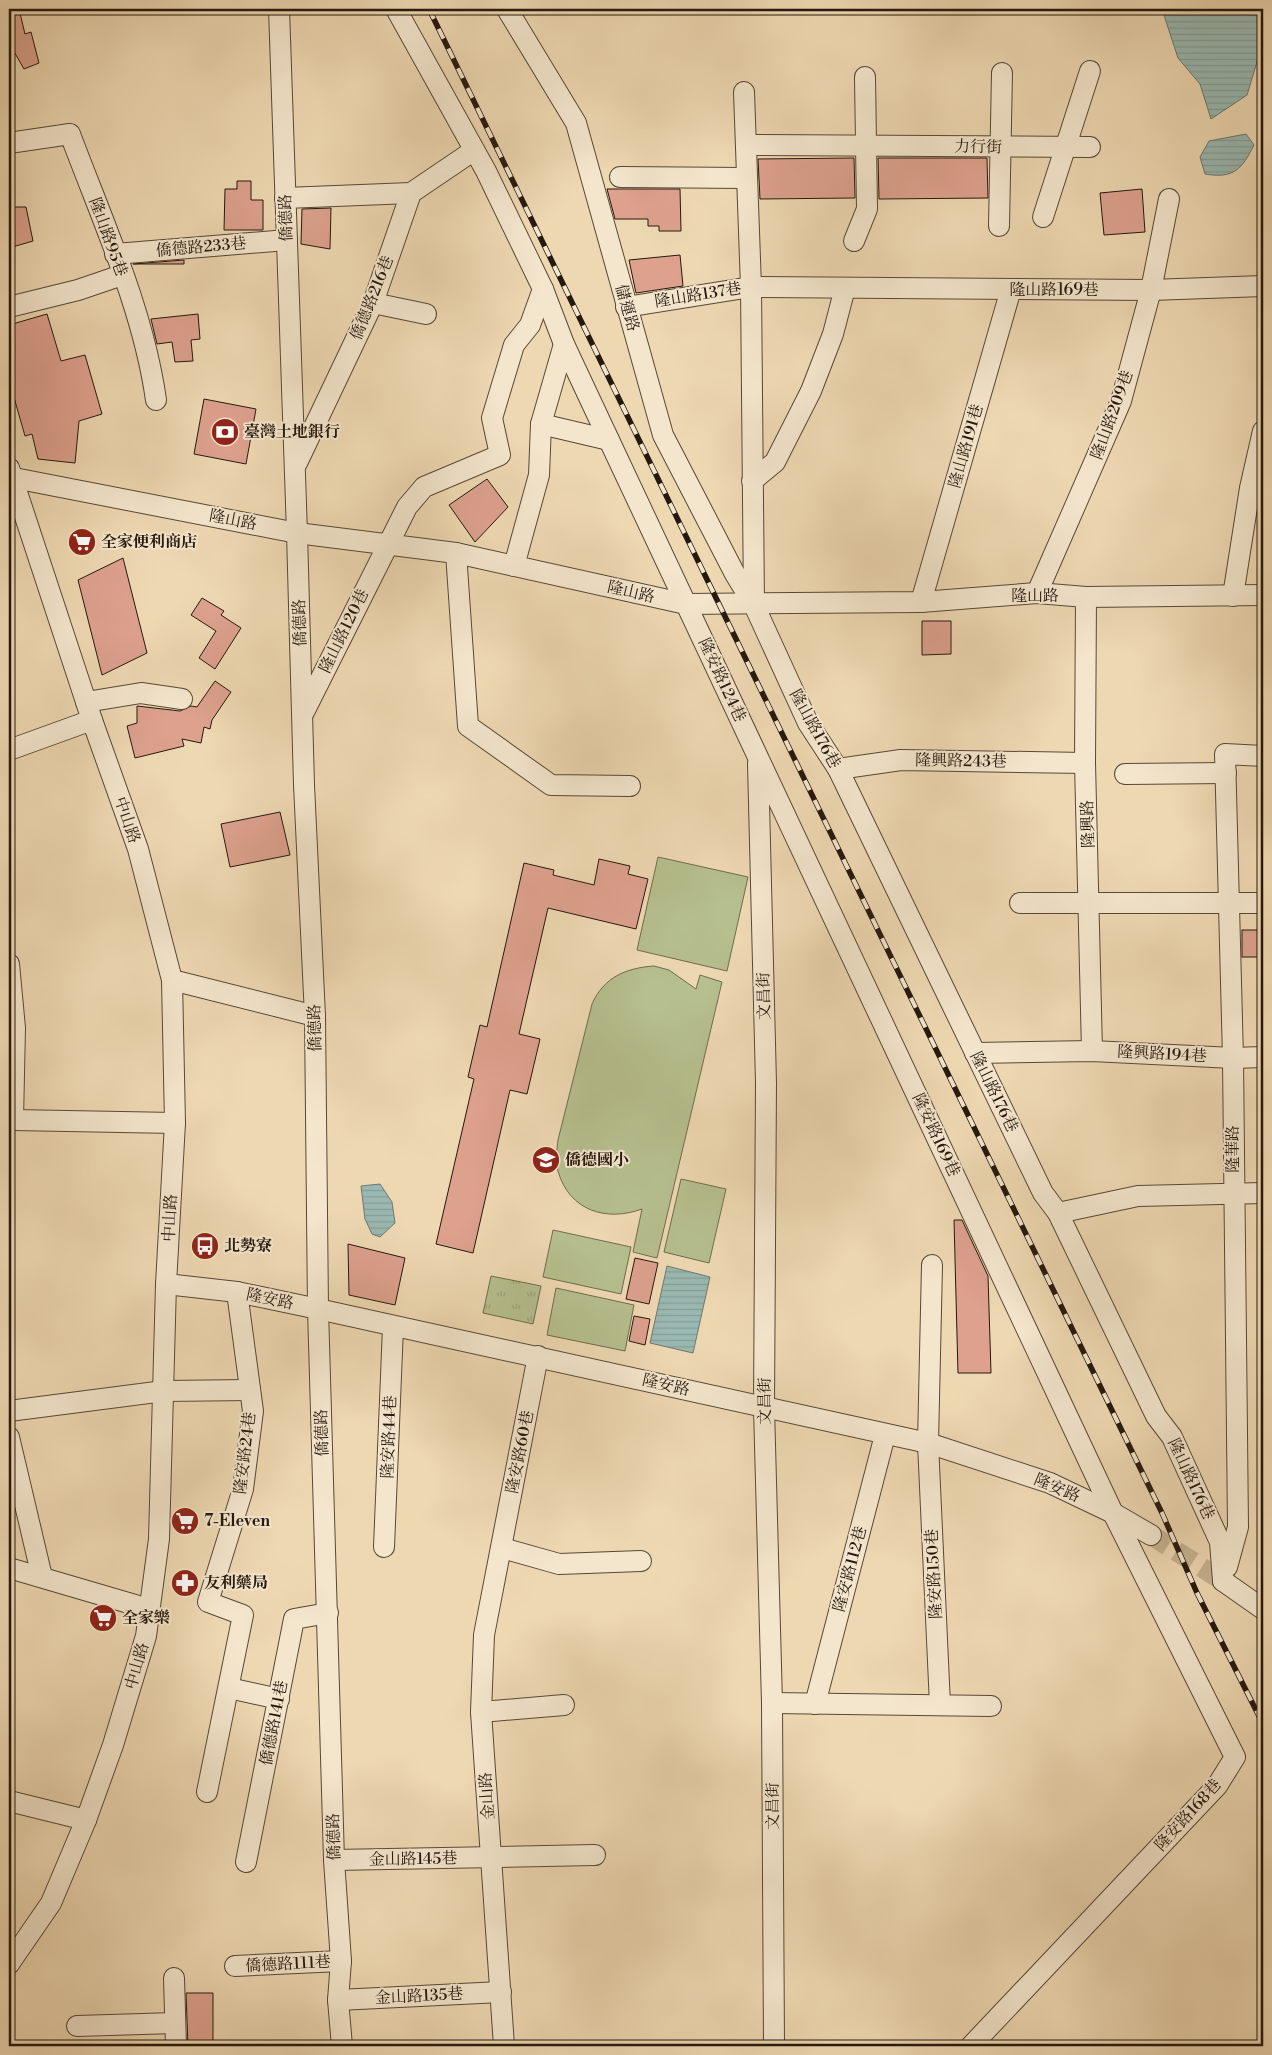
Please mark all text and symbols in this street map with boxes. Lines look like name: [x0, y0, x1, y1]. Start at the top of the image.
street label: 力行街: [954, 137, 1002, 157]
street label: 僑德路: [275, 194, 297, 242]
street label: 隆山路95巷: [84, 195, 132, 279]
street label: 僑德路233巷: [155, 233, 247, 261]
street label: 僑德路216巷: [346, 253, 398, 343]
street label: 隆山路137巷: [653, 278, 743, 312]
street label: 隆山路169巷: [1009, 280, 1099, 300]
street label: 儲運路: [611, 282, 643, 334]
street label: 隆山路209巷: [1087, 368, 1137, 462]
street label: 隆山路191巷: [944, 402, 988, 490]
bank icon: 臺灣土地銀行: [210, 417, 240, 447]
place label: 臺灣土地銀行: [244, 422, 340, 442]
street label: 隆山路: [208, 506, 258, 534]
supermarket icon: 全家便利商店: [67, 527, 97, 557]
place label: 全家便利商店: [101, 532, 197, 552]
street label: 隆山路: [605, 577, 657, 607]
street label: 隆山路120巷: [315, 586, 373, 676]
street label: 隆山路: [1011, 586, 1059, 606]
street label: 僑德路: [289, 599, 311, 647]
street label: 隆安路124巷: [694, 635, 750, 725]
street label: 隆山路176巷: [785, 686, 845, 772]
street label: 隆興路243巷: [915, 750, 1007, 772]
street label: 中山路: [110, 794, 144, 846]
street label: 隆興路: [1077, 800, 1099, 848]
street label: 文昌街: [754, 972, 774, 1020]
street label: 僑德路: [305, 1004, 325, 1052]
street label: 隆興路194巷: [1117, 1042, 1207, 1066]
street label: 隆山路176巷: [966, 1048, 1022, 1136]
street label: 隆安路169巷: [908, 1090, 964, 1180]
street label: 隆華路: [1223, 1125, 1243, 1173]
school or university icon: 僑德國小: [531, 1145, 561, 1175]
place label: 僑德國小: [565, 1150, 629, 1170]
street label: 中山路: [159, 1194, 181, 1242]
bus stop icon: 北勢寮: [190, 1231, 220, 1261]
place label: 北勢寮: [224, 1236, 272, 1256]
street label: 隆安路: [244, 1284, 296, 1314]
street label: 隆安路: [640, 1370, 692, 1400]
street label: 文昌街: [755, 1377, 775, 1425]
street label: 隆安路44巷: [378, 1395, 400, 1479]
street label: 僑德路: [311, 1409, 333, 1457]
street label: 隆安路60巷: [502, 1409, 538, 1495]
street label: 隆安路24巷: [230, 1411, 260, 1495]
street label: 隆山路176巷: [1163, 1435, 1219, 1523]
street label: 隆安路: [1031, 1469, 1083, 1507]
supermarket icon: 7-Eleven: [170, 1506, 200, 1536]
place label: 7-Eleven: [204, 1511, 270, 1531]
street label: 隆安路112巷: [829, 1524, 871, 1614]
street label: 隆安路150巷: [922, 1528, 946, 1620]
pharmacy icon: 友利藥局: [170, 1568, 200, 1598]
place label: 友利藥局: [204, 1573, 268, 1593]
supermarket icon: 全家樂: [88, 1603, 118, 1633]
place label: 全家樂: [122, 1608, 170, 1628]
street label: 中山路: [121, 1640, 153, 1692]
street label: 僑德路141巷: [256, 1679, 292, 1767]
street label: 金山路: [475, 1771, 499, 1821]
street label: 隆安路168巷: [1151, 1775, 1225, 1855]
street label: 文昌街: [763, 1782, 783, 1830]
street label: 僑德路: [323, 1813, 345, 1861]
street label: 金山路145巷: [369, 1848, 457, 1870]
street label: 僑德路111巷: [245, 1952, 331, 1976]
street label: 金山路135巷: [374, 1984, 464, 2008]

